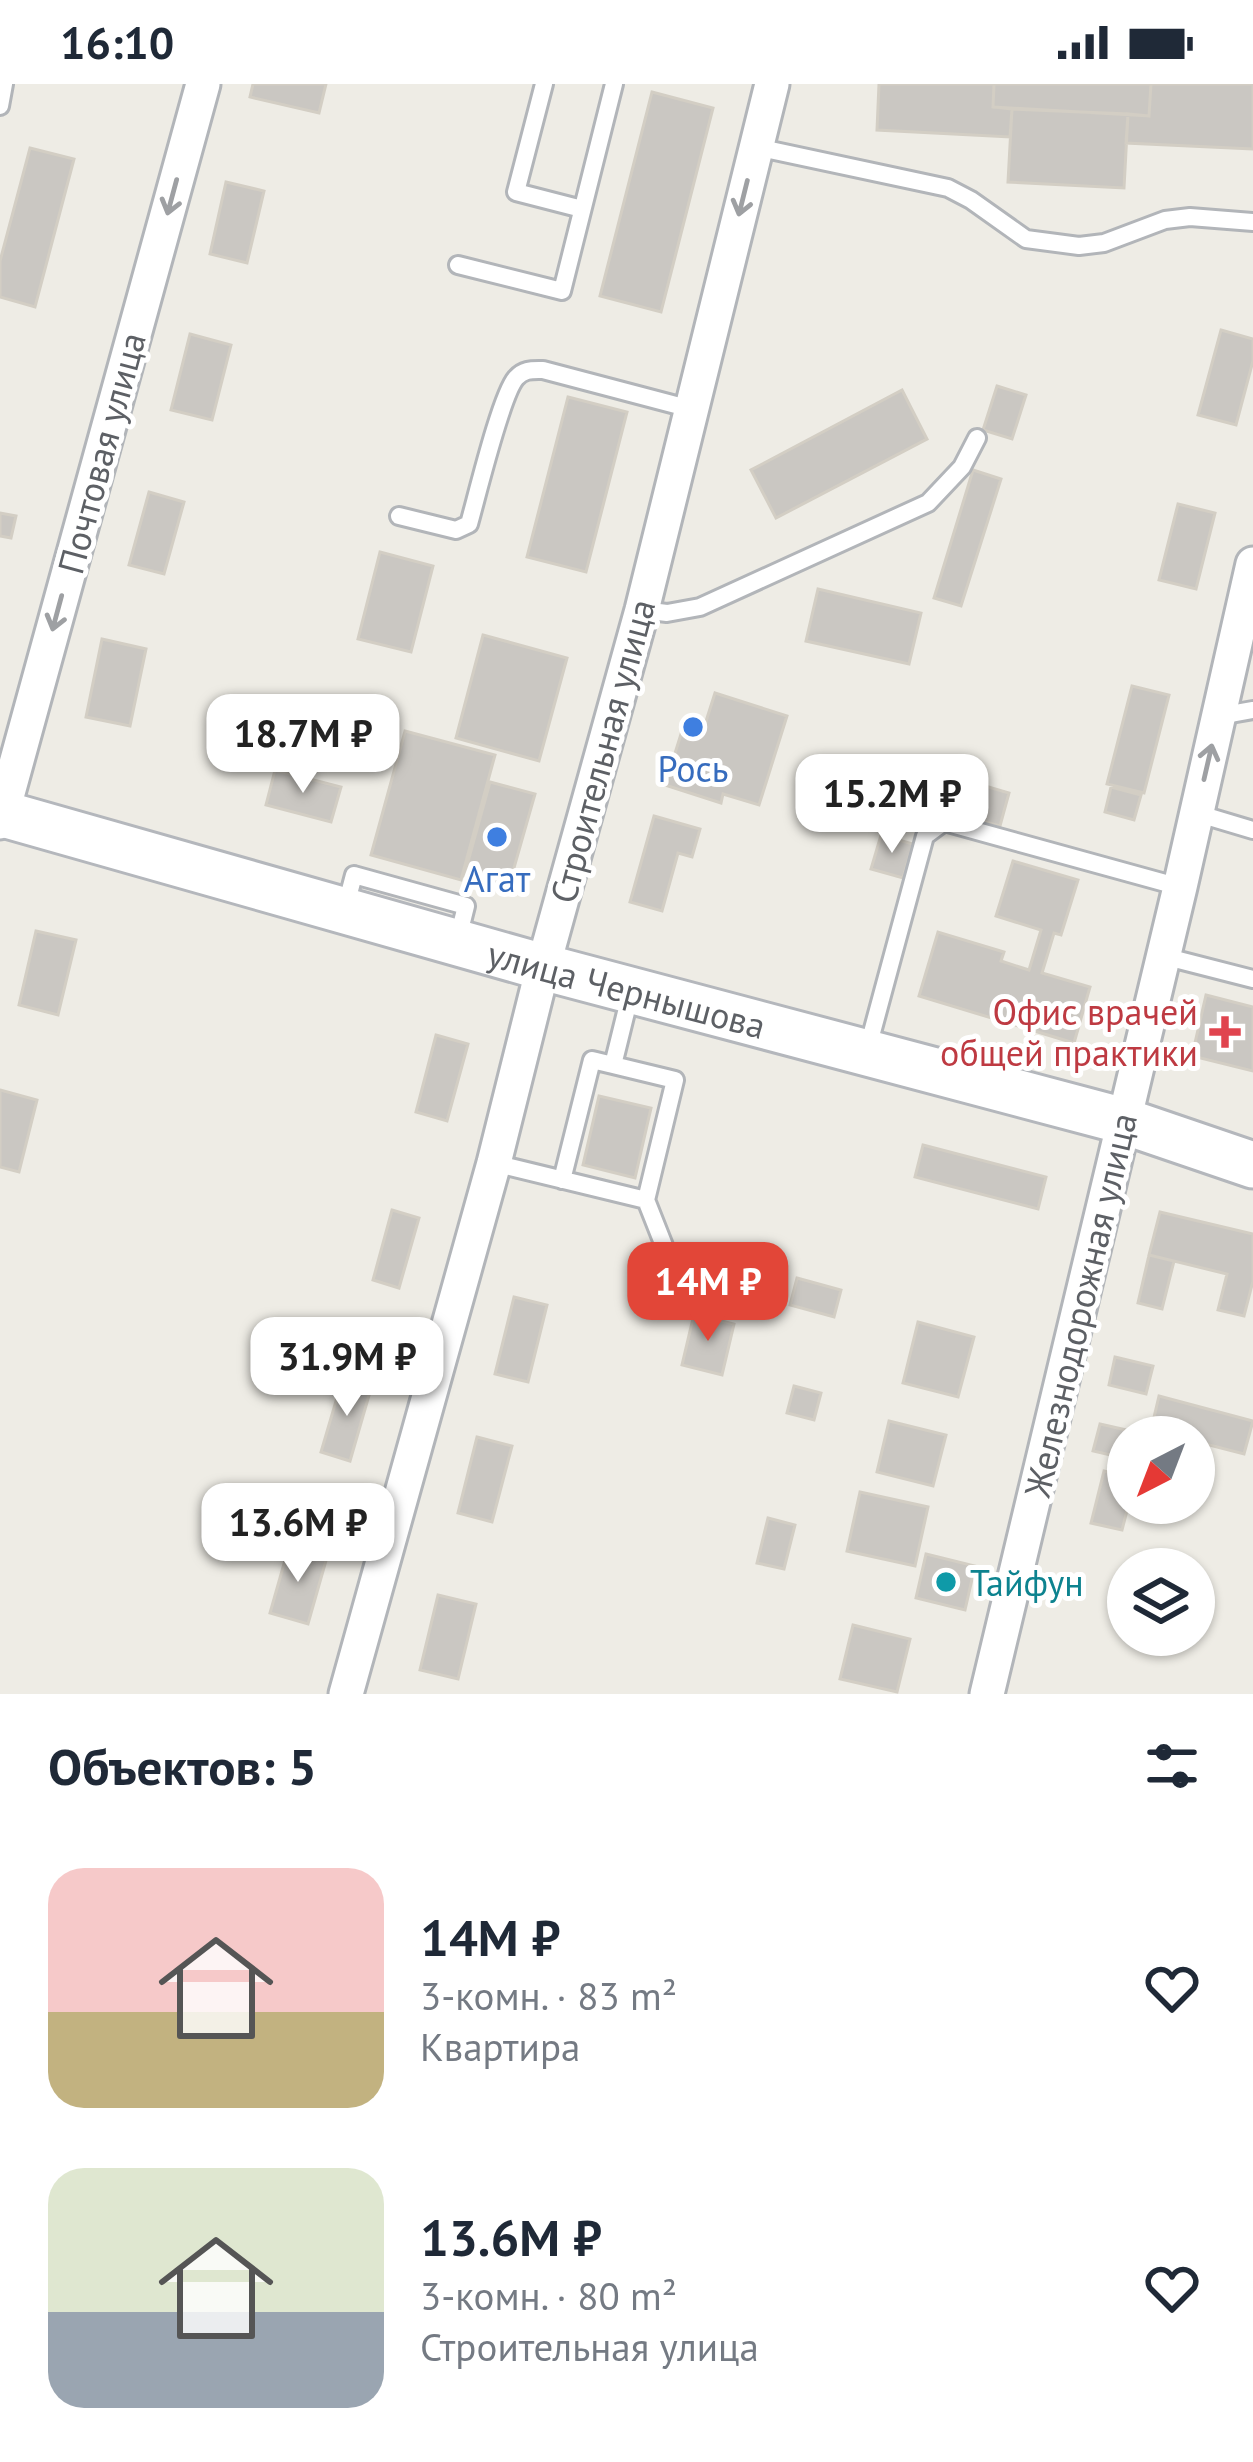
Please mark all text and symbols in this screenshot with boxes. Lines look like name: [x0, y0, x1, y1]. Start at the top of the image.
text: 16:10: [60, 13, 174, 71]
one-way arrow: [160, 177, 182, 215]
one-way arrow: [731, 178, 753, 216]
street label: Почтовая улица: [46, 327, 156, 579]
one-way arrow: [45, 594, 67, 632]
street label: Строительная улица: [539, 594, 665, 908]
pin: 18.7M ₽: [192, 694, 414, 796]
text: 18.7M ₽: [233, 707, 373, 758]
marker: Рось: [680, 714, 706, 740]
one-way arrow: [1197, 744, 1220, 782]
place label: Рось: [657, 745, 729, 792]
pin: 15.2M ₽: [781, 754, 1003, 856]
text: 15.2M ₽: [822, 767, 962, 818]
marker: Агат: [484, 824, 510, 850]
place label: Агат: [464, 855, 531, 902]
street label: улица Чернышова: [482, 929, 771, 1048]
place label: Офис врачей общей практики: [940, 988, 1198, 1076]
marker: Офис врачей общей практики: [1209, 1016, 1241, 1048]
street label: Железнодорожная улица: [1013, 1108, 1147, 1503]
pin: 14M ₽: [624, 1242, 792, 1344]
text: 14M ₽: [654, 1255, 762, 1306]
pin: 31.9M ₽: [236, 1317, 458, 1419]
text: 31.9M ₽: [277, 1330, 417, 1381]
north arrow: [1107, 1416, 1215, 1524]
map controls: [1107, 1416, 1215, 1656]
pin: 13.6M ₽: [187, 1483, 409, 1585]
text: 13.6M ₽: [228, 1496, 368, 1547]
button: layers: [1107, 1548, 1215, 1656]
place label: Тайфун: [970, 1559, 1084, 1606]
marker: Тайфун: [933, 1569, 959, 1595]
text: Объектов: 5: [48, 1733, 317, 1799]
icon: filters: [1139, 1733, 1205, 1799]
text: 14M ₽: [420, 1904, 560, 1970]
icon: home: [144, 1916, 288, 2060]
icon: heart: [1139, 1955, 1205, 2021]
text: 3-комн. · 83 m²: [420, 1970, 677, 2021]
text: Квартира: [420, 2021, 580, 2072]
text: 13.6M ₽: [420, 2204, 602, 2270]
icon: home: [144, 2216, 288, 2360]
icon: heart: [1139, 2255, 1205, 2321]
text: 3-комн. · 80 m²: [420, 2270, 677, 2321]
text: Строительная улица: [420, 2321, 759, 2372]

